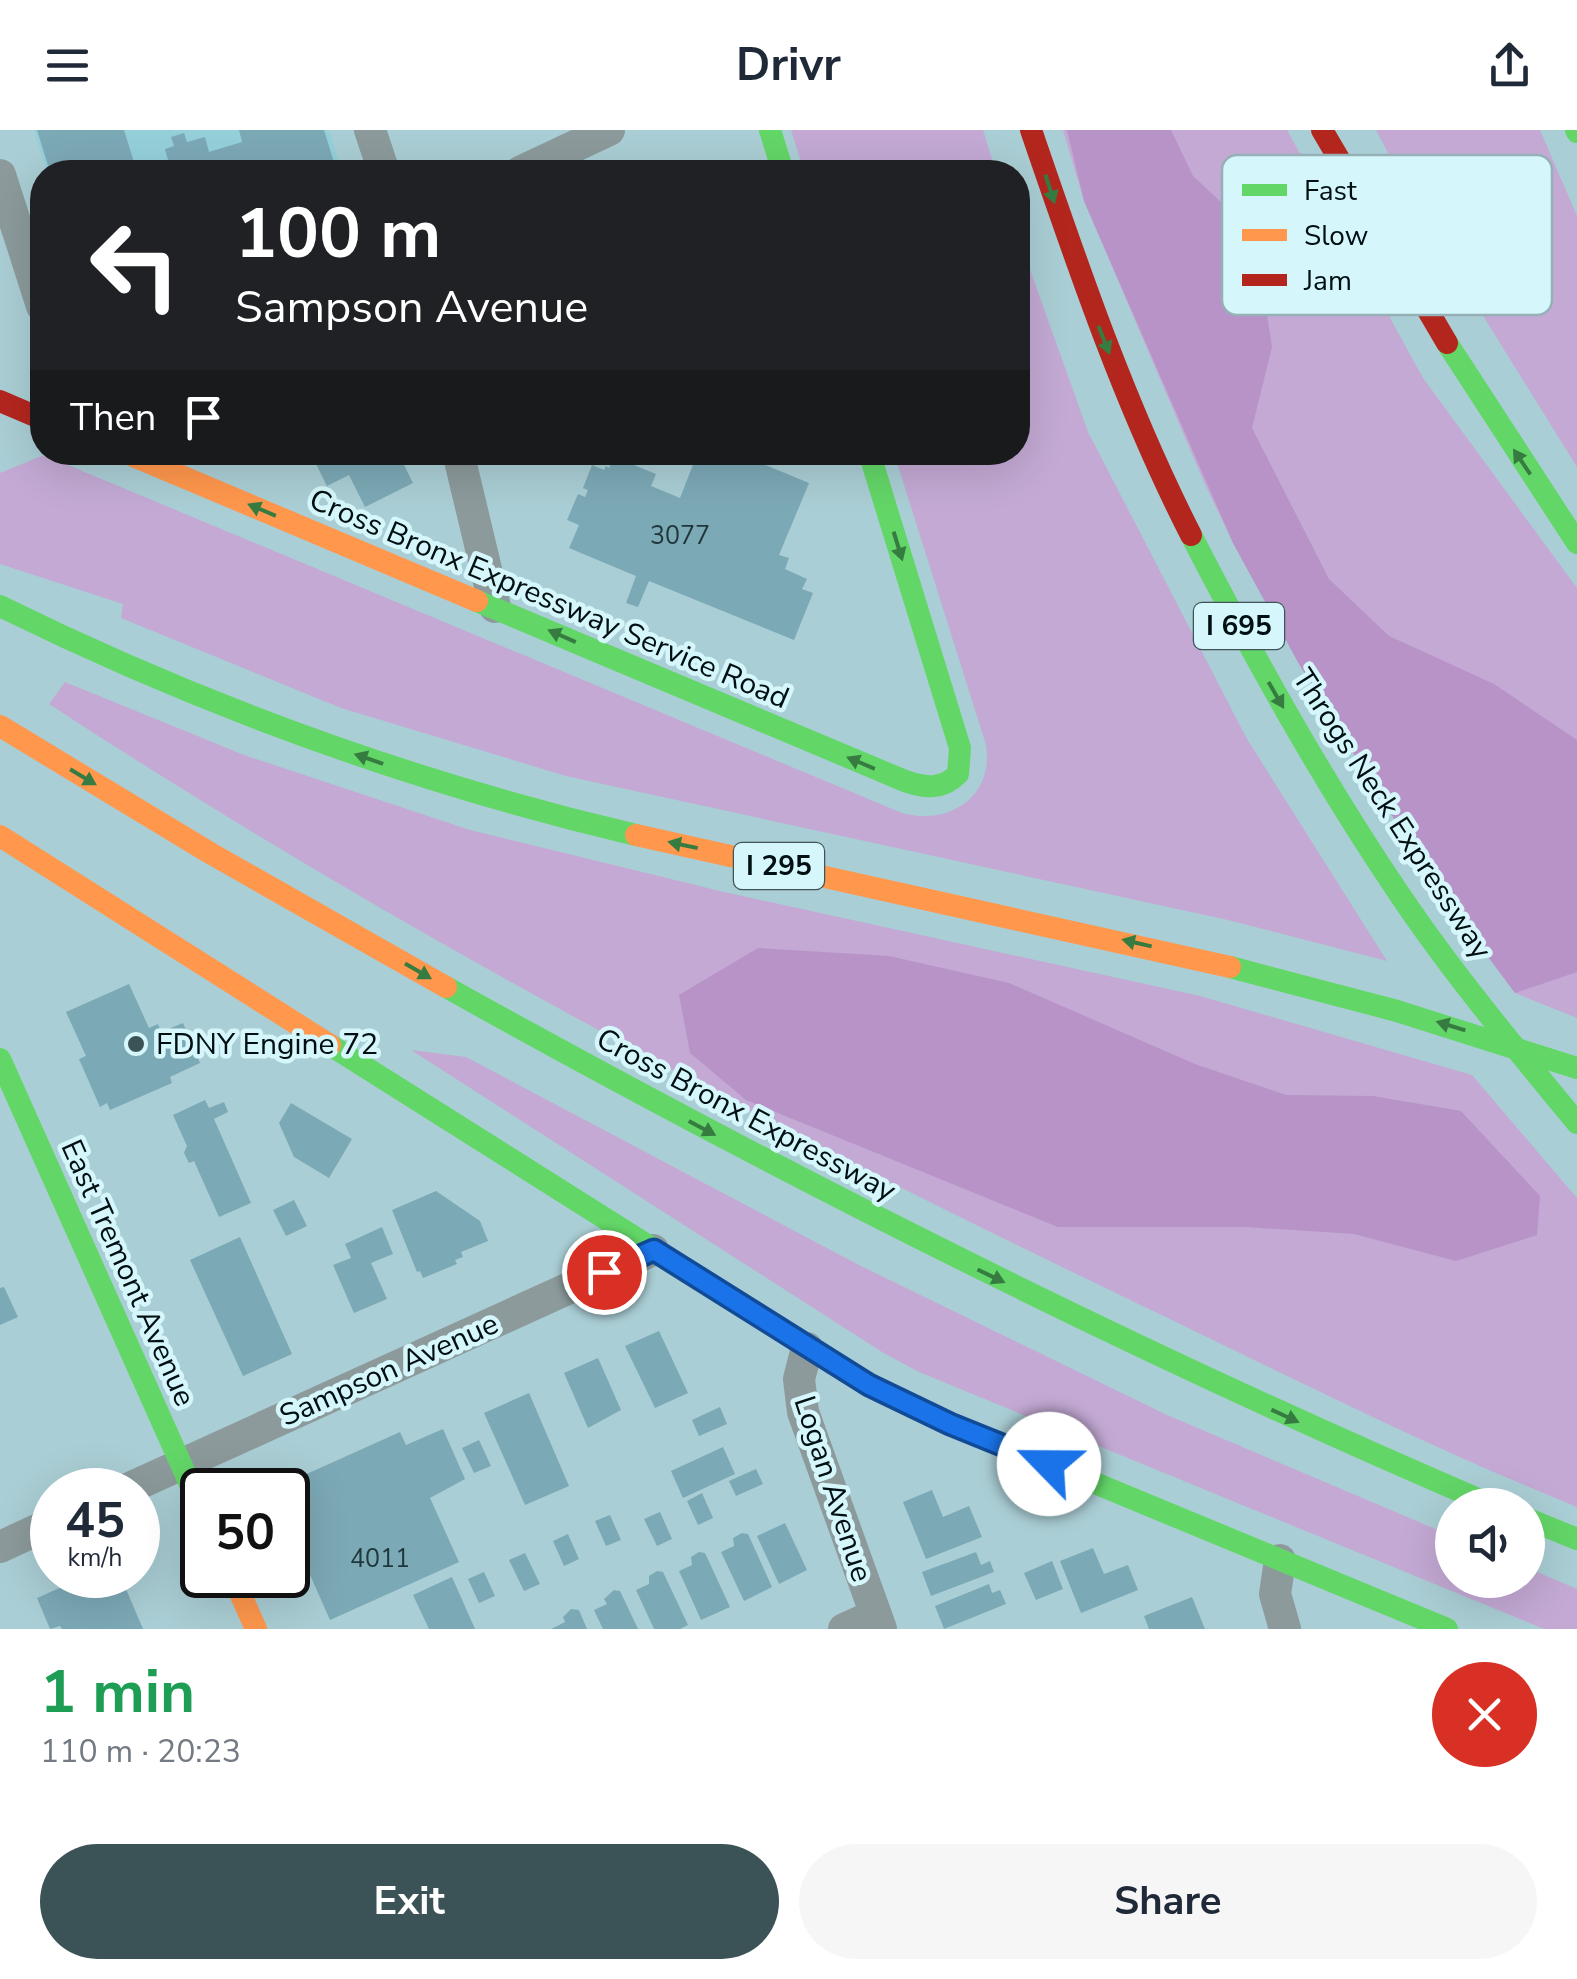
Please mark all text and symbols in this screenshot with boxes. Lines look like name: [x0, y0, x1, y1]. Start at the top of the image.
text: Drivr: [736, 35, 841, 96]
icon: menu: [40, 38, 95, 93]
icon: share: [1482, 38, 1537, 93]
legend: [1222, 155, 1552, 315]
text: Fast: [1304, 172, 1357, 210]
one-way arrow: [1043, 175, 1058, 205]
text: 100 m: [235, 186, 441, 282]
icon: left: [70, 200, 200, 330]
text: Slow: [1304, 217, 1368, 255]
text: Jam: [1303, 262, 1352, 300]
text: Sampson Avenue: [235, 277, 588, 338]
one-way arrow: [1097, 325, 1113, 355]
icon: arrive: [176, 390, 231, 445]
text: Then: [70, 392, 156, 443]
one-way arrow: [1513, 449, 1532, 476]
street label: Cross Bronx Expressway Service Road: [303, 479, 795, 719]
one-way arrow: [247, 502, 277, 518]
house number: 3077: [650, 519, 710, 553]
one-way arrow: [891, 531, 906, 561]
road number: I 695: [1194, 603, 1284, 649]
one-way arrow: [547, 628, 576, 644]
street label: Throgs Neck Expressway: [1283, 661, 1502, 968]
one-way arrow: [1267, 681, 1285, 709]
one-way arrow: [354, 751, 384, 766]
one-way arrow: [846, 755, 876, 771]
one-way arrow: [69, 768, 97, 785]
one-way arrow: [667, 837, 698, 853]
road number: I 295: [734, 843, 824, 889]
one-way arrow: [1121, 935, 1152, 950]
one-way arrow: [403, 962, 432, 979]
one-way arrow: [1436, 1017, 1466, 1032]
street label: Cross Bronx Expressway: [589, 1019, 904, 1212]
place label: FDNY Engine 72: [156, 1024, 378, 1065]
marker: FDNY Engine 72: [125, 1033, 147, 1055]
one-way arrow: [688, 1119, 717, 1136]
street label: East Tremont Avenue: [51, 1133, 205, 1413]
pin: [562, 1230, 647, 1315]
icon: arrive: [577, 1245, 632, 1300]
one-way arrow: [977, 1267, 1006, 1284]
street label: Sampson Avenue: [273, 1303, 505, 1437]
street label: Logan Avenue: [784, 1391, 882, 1587]
one-way arrow: [1271, 1407, 1300, 1424]
position arrow: [997, 1412, 1101, 1516]
speed limit sign: 50: [180, 1468, 310, 1598]
text: 45: [65, 1486, 125, 1555]
map controls: [1435, 1488, 1545, 1598]
button: sound: [1435, 1488, 1545, 1598]
text: km/h: [67, 1541, 123, 1575]
house number: 4011: [350, 1542, 410, 1576]
text: 1 min: [40, 1651, 195, 1733]
button: close: [1432, 1662, 1537, 1767]
text: 110 m · 20:23: [40, 1730, 241, 1773]
button: Exit: [40, 1844, 779, 1959]
button: Share: [799, 1844, 1537, 1959]

